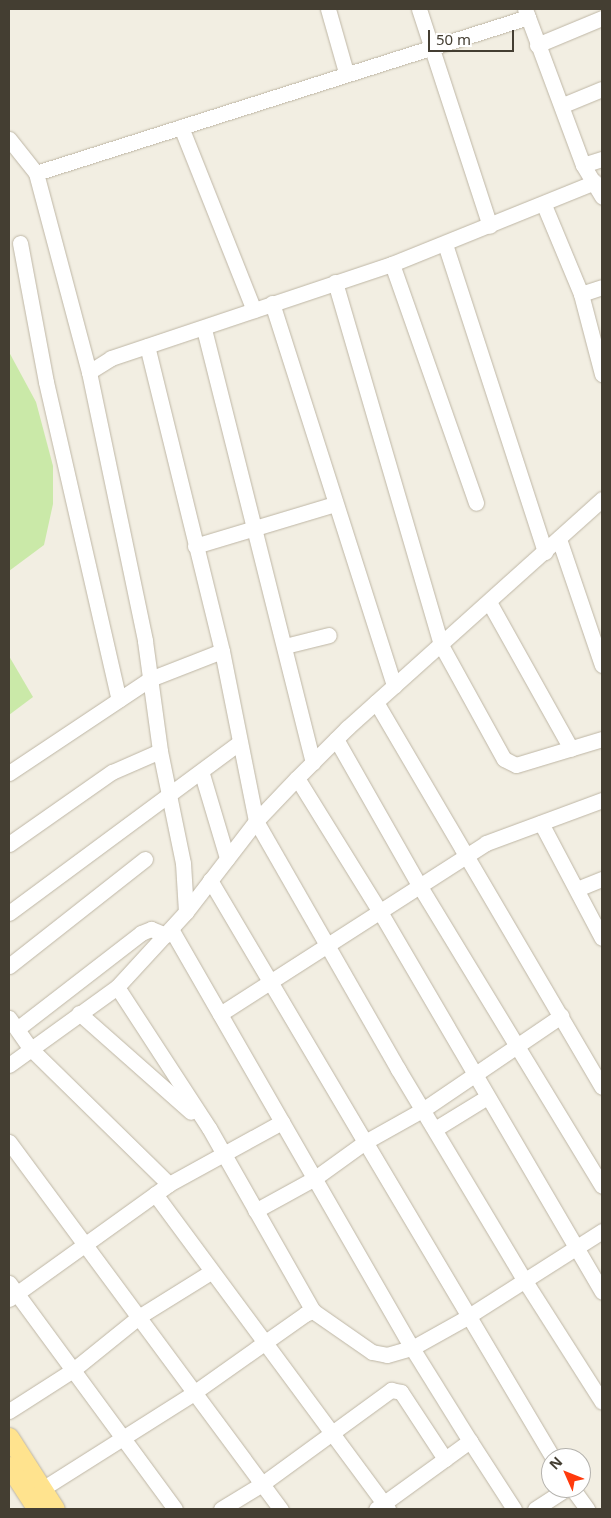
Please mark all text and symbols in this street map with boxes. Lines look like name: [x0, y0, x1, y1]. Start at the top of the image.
scale bar: [431, 20, 517, 52]
text: 50 m: [436, 29, 471, 49]
north arrow: [541, 1448, 591, 1498]
text: N: [545, 1452, 566, 1474]

